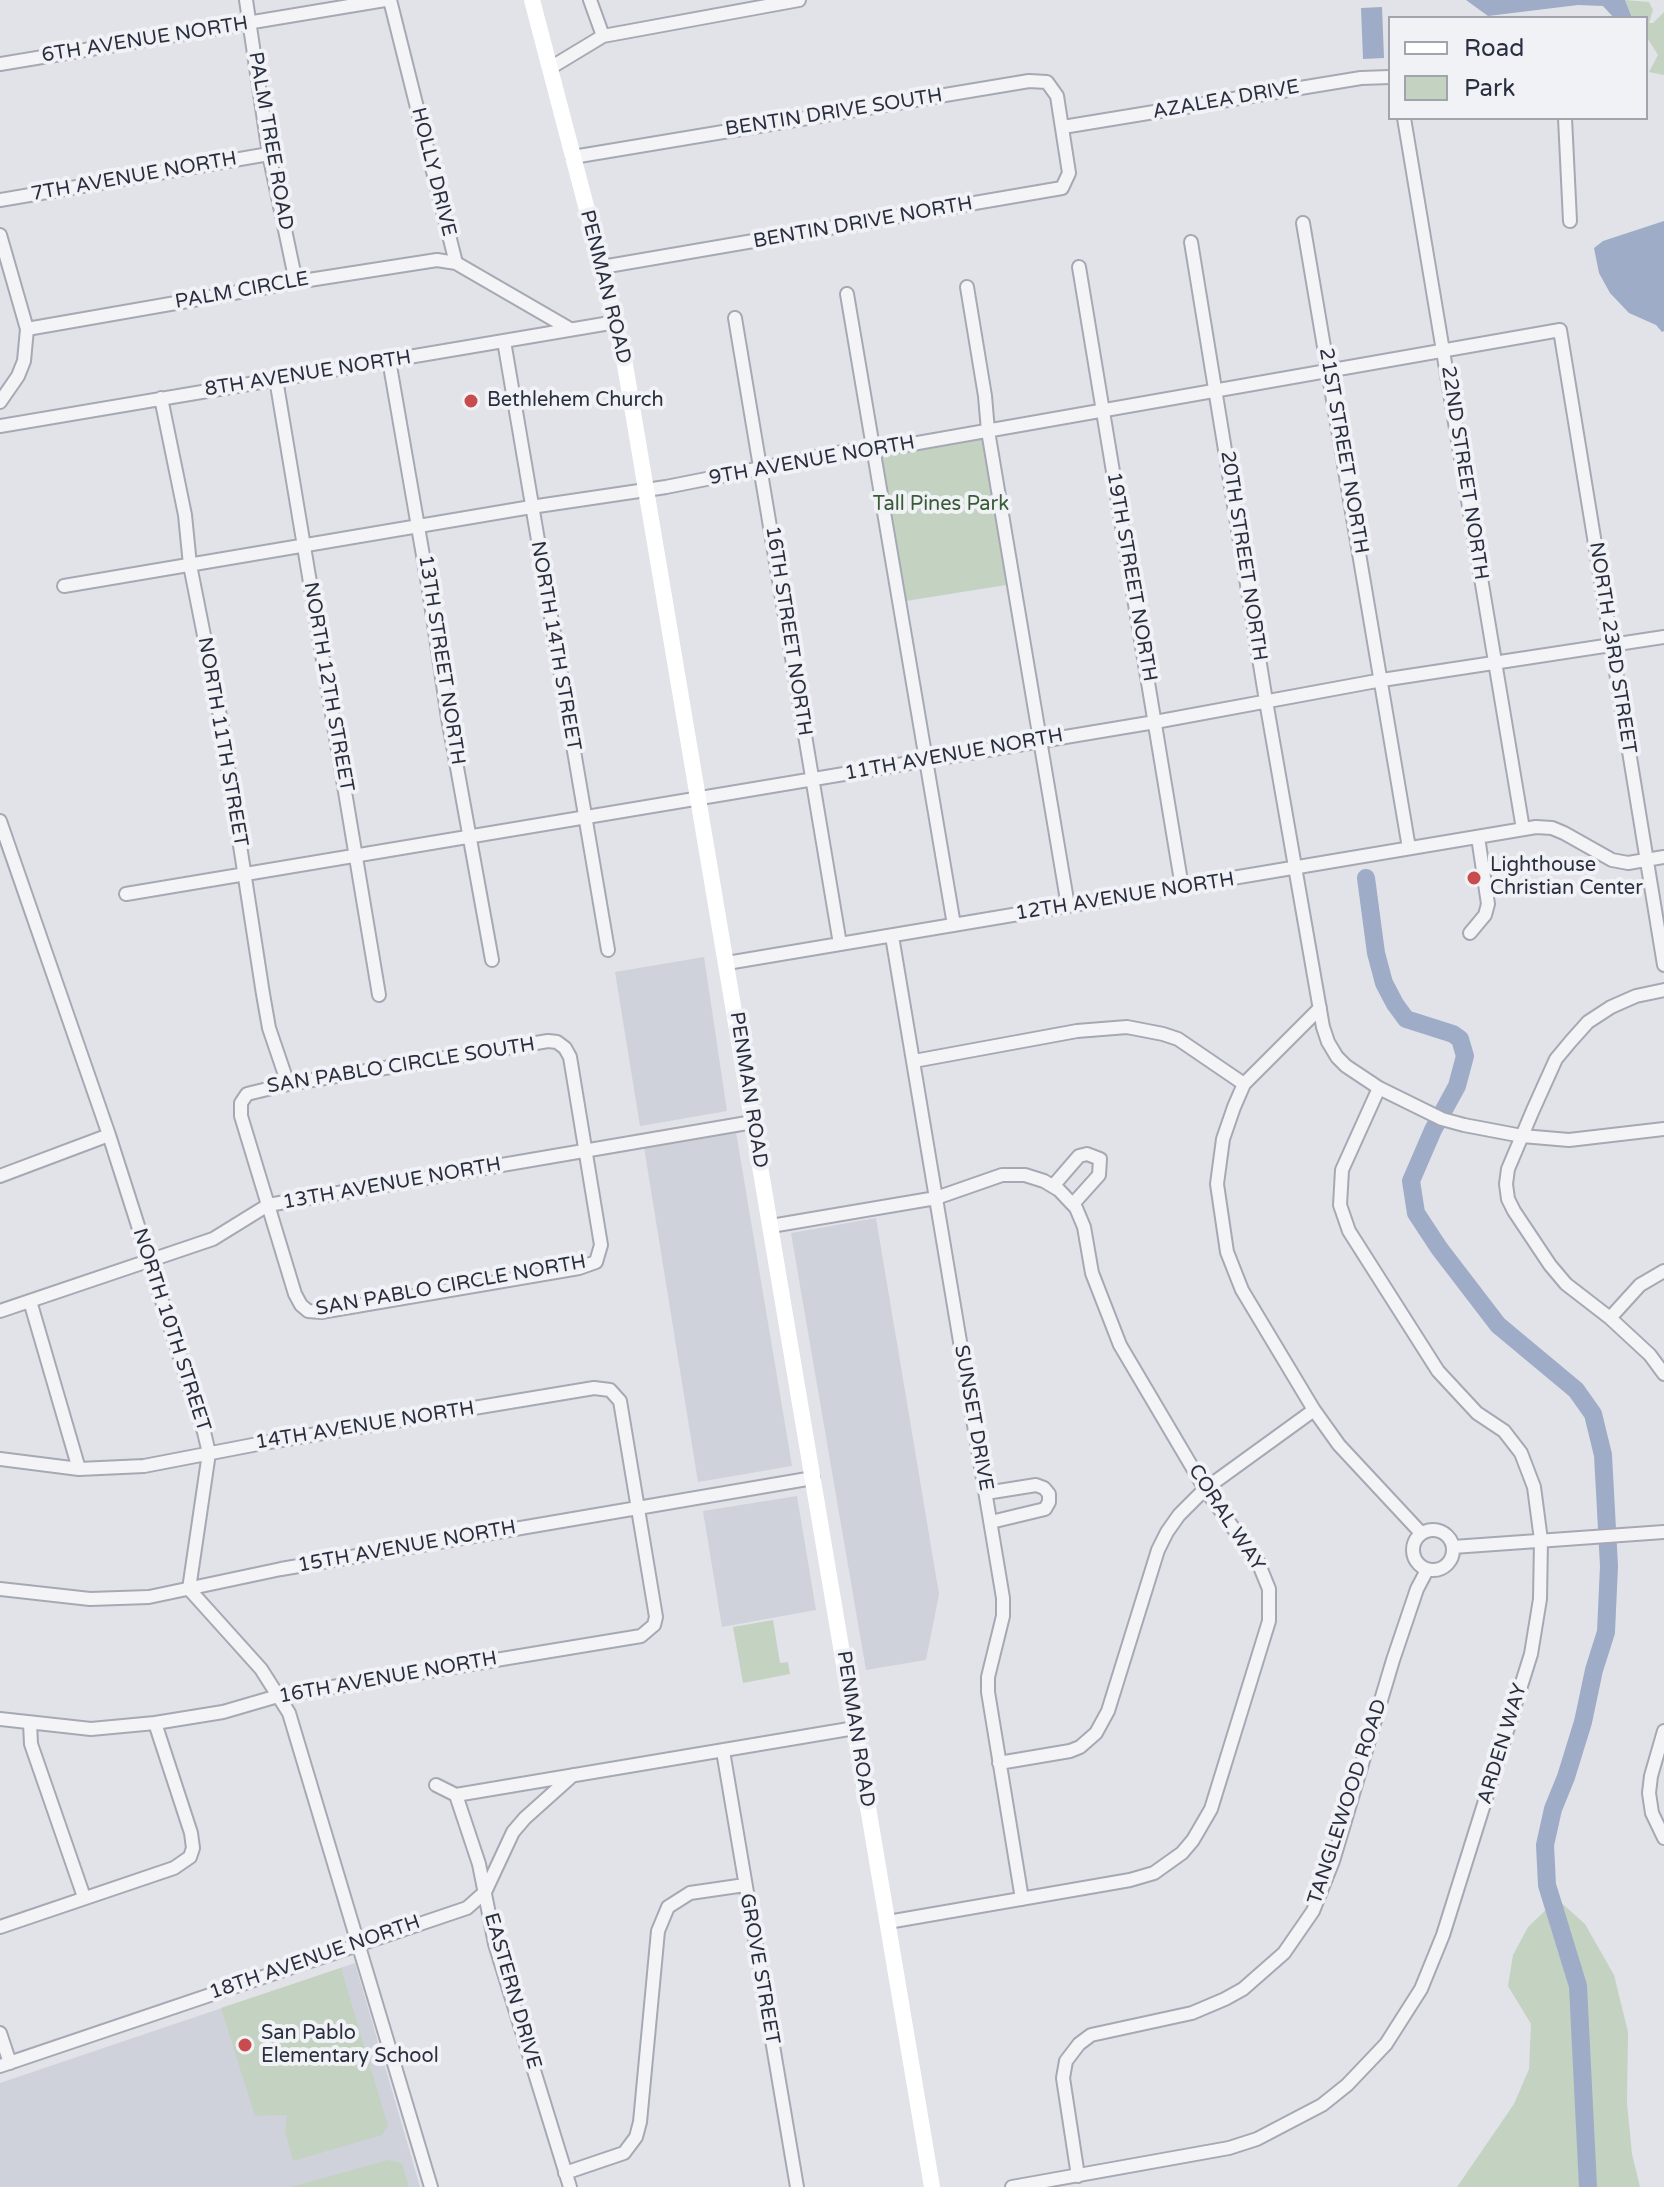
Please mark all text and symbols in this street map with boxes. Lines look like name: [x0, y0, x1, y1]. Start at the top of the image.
street label: 6TH AVENUE NORTH: [40, 12, 250, 68]
legend: [1388, 16, 1648, 120]
text: Road: [1464, 34, 1524, 63]
street label: PALM TREE ROAD: [242, 50, 298, 232]
text: Park: [1464, 74, 1515, 103]
street label: AZALEA DRIVE: [1151, 75, 1301, 125]
street label: BENTIN DRIVE SOUTH: [724, 84, 944, 142]
street label: HOLLY DRIVE: [405, 105, 461, 239]
street label: 7TH AVENUE NORTH: [29, 147, 239, 207]
street label: BENTIN DRIVE NORTH: [751, 192, 975, 254]
street label: PENMAN ROAD: [574, 208, 636, 366]
street label: PALM CIRCLE: [173, 267, 311, 315]
street label: 8TH AVENUE NORTH: [203, 346, 413, 402]
street label: 21ST STREET NORTH: [1313, 346, 1373, 556]
street label: 22ND STREET NORTH: [1435, 364, 1493, 582]
place label: Bethlehem Church: [487, 389, 664, 413]
marker: Bethlehem Church: [462, 392, 480, 410]
street label: 9TH AVENUE NORTH: [707, 431, 917, 491]
street label: 20TH STREET NORTH: [1215, 449, 1271, 663]
street label: 19TH STREET NORTH: [1101, 470, 1161, 684]
park label: Tall Pines Park: [873, 493, 1009, 517]
street label: 16TH STREET NORTH: [760, 524, 816, 738]
street label: NORTH 14TH STREET: [525, 539, 585, 753]
street label: NORTH 23RD STREET: [1583, 540, 1641, 756]
street label: 13TH STREET NORTH: [413, 553, 469, 767]
street label: NORTH 12TH STREET: [298, 580, 358, 794]
street label: NORTH 11TH STREET: [192, 635, 252, 849]
street label: 11TH AVENUE NORTH: [843, 724, 1065, 786]
place label: Lighthouse Christian Center: [1490, 854, 1643, 901]
street label: 12TH AVENUE NORTH: [1014, 868, 1236, 926]
marker: Lighthouse Christian Center: [1465, 869, 1483, 887]
street label: PENMAN ROAD: [724, 1010, 772, 1170]
street label: SAN PABLO CIRCLE SOUTH: [265, 1033, 537, 1099]
street label: 13TH AVENUE NORTH: [281, 1153, 503, 1215]
street label: NORTH 10TH STREET: [127, 1225, 215, 1435]
street label: SAN PABLO CIRCLE NORTH: [314, 1250, 588, 1322]
street label: SUNSET DRIVE: [948, 1343, 998, 1493]
street label: 14TH AVENUE NORTH: [254, 1397, 476, 1455]
street label: CORAL WAY: [1183, 1460, 1269, 1576]
street label: 15TH AVENUE NORTH: [296, 1516, 518, 1578]
street label: 16TH AVENUE NORTH: [277, 1647, 499, 1709]
street label: PENMAN ROAD: [831, 1649, 879, 1809]
street label: ARDEN WAY: [1473, 1681, 1533, 1807]
street label: TANGLEWOOD ROAD: [1303, 1696, 1393, 1908]
street label: GROVE STREET: [734, 1892, 784, 2046]
street label: EASTERN DRIVE: [478, 1910, 546, 2072]
street label: 18TH AVENUE NORTH: [206, 1911, 424, 2005]
place label: San Pablo Elementary School: [261, 2022, 439, 2069]
marker: San Pablo Elementary School: [236, 2036, 254, 2054]

